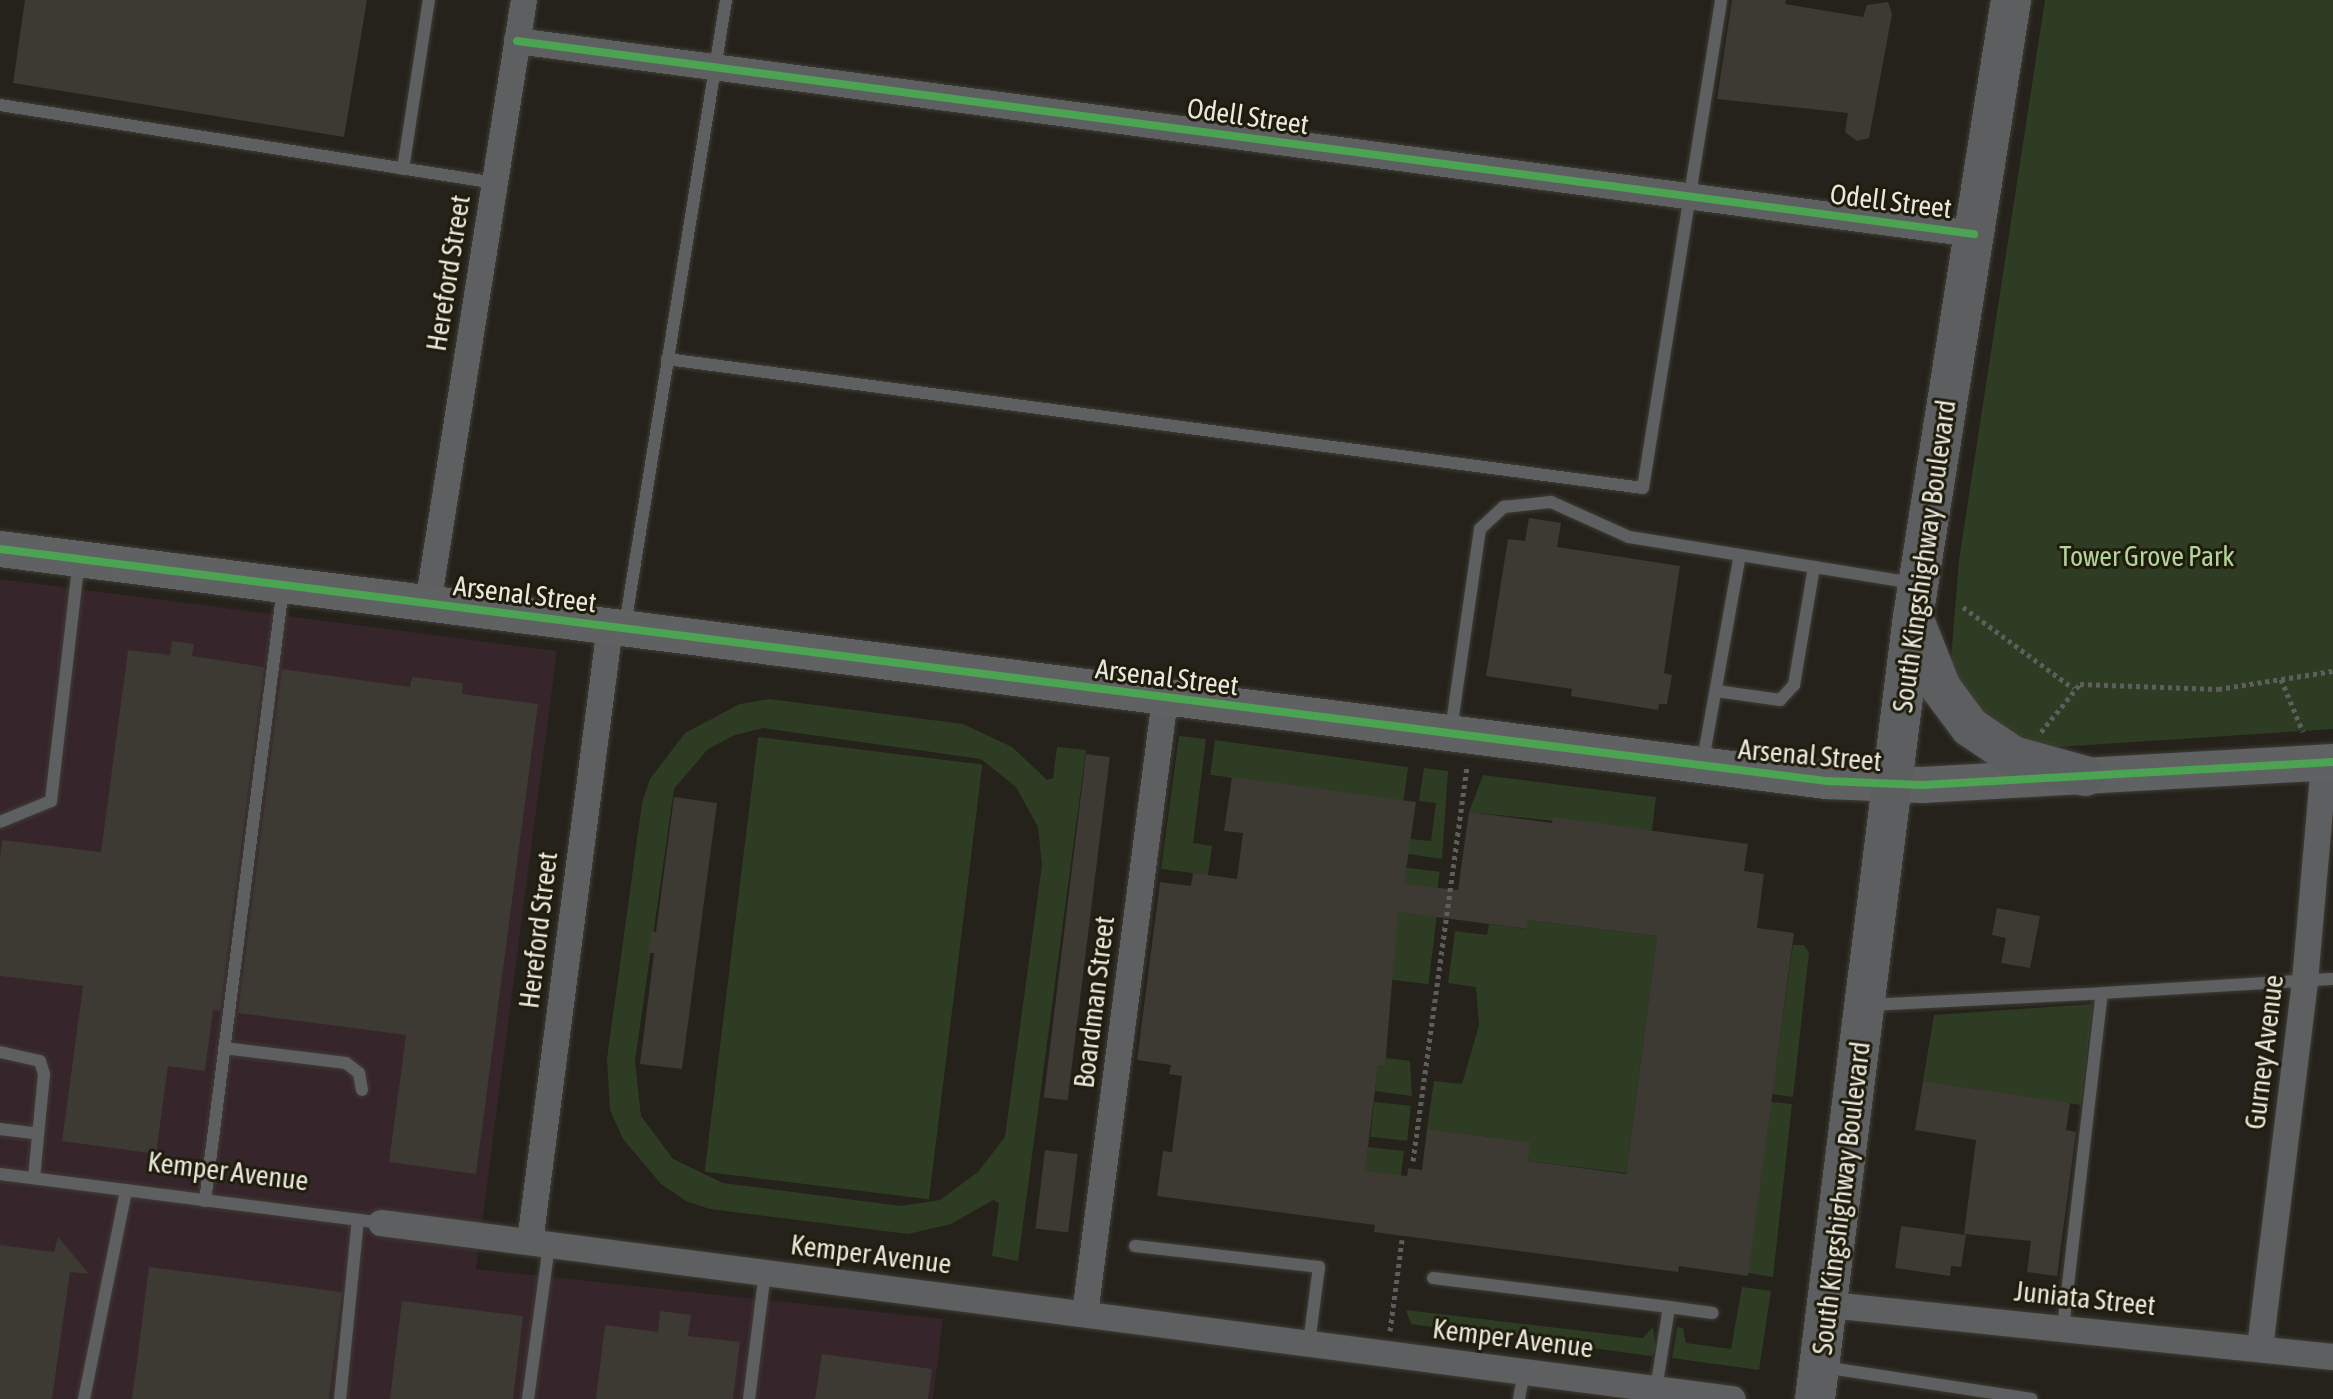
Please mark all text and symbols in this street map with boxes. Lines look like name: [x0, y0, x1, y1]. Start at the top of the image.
street label: Odell Street: [1185, 91, 1311, 141]
street label: Odell Street: [1828, 177, 1954, 225]
street label: Hereford Street: [419, 193, 477, 353]
street label: South Kingshighway Boulevard: [1885, 398, 1963, 714]
park label: Tower Grove Park: [2059, 539, 2235, 573]
street label: Arsenal Street: [452, 569, 598, 619]
street label: Arsenal Street: [1094, 652, 1240, 702]
street label: Arsenal Street: [1737, 732, 1883, 778]
street label: Hereford Street: [512, 850, 564, 1010]
street label: Boardman Street: [1067, 914, 1121, 1090]
street label: Gurney Avenue: [2238, 973, 2290, 1131]
street label: South Kingshighway Boulevard: [1805, 1039, 1877, 1357]
street label: Kemper Avenue: [146, 1144, 310, 1198]
street label: Kemper Avenue: [789, 1227, 953, 1281]
street label: Juniata Street: [2013, 1274, 2157, 1322]
street label: Kemper Avenue: [1431, 1311, 1595, 1365]

